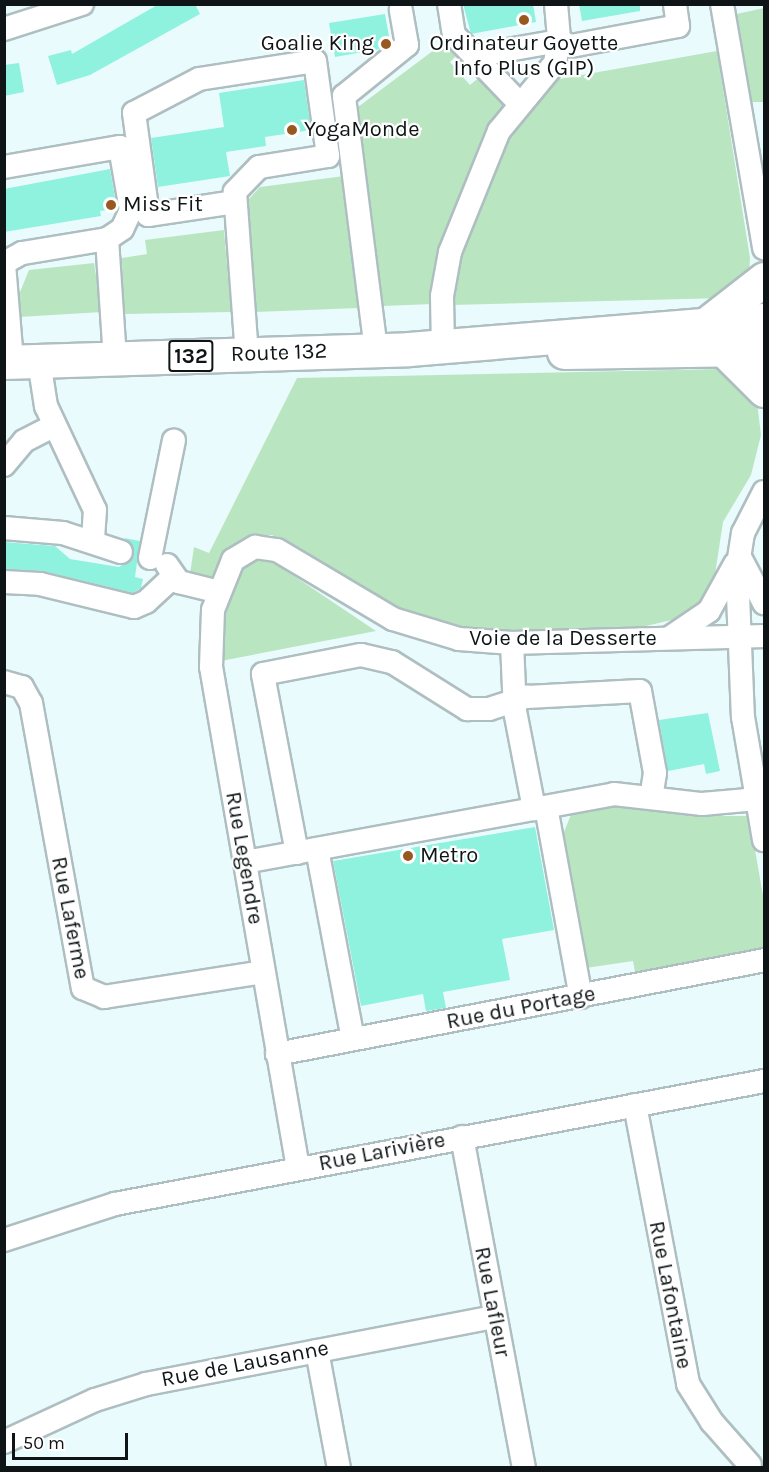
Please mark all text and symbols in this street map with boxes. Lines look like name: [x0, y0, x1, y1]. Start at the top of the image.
marker: Ordinateur Goyette Info Plus (GIP): [517, 13, 531, 27]
place label: Ordinateur Goyette Info Plus (GIP): [430, 30, 618, 82]
place label: Goalie King: [261, 31, 374, 57]
marker: Goalie King: [379, 37, 393, 51]
place label: YogaMonde: [304, 117, 419, 143]
marker: YogaMonde: [285, 123, 299, 137]
place label: Miss Fit: [123, 192, 203, 218]
marker: Miss Fit: [104, 198, 118, 212]
road number: 132: [167, 338, 215, 374]
street label: Route 132: [230, 338, 328, 368]
street label: Voie de la Desserte: [469, 626, 657, 652]
street label: Rue Legendre: [219, 790, 269, 926]
place label: Metro: [420, 843, 478, 869]
marker: Metro: [401, 849, 415, 863]
street label: Rue Laferme: [45, 854, 95, 982]
street label: Rue du Portage: [444, 981, 598, 1035]
street label: Rue Larivière: [316, 1127, 448, 1177]
street label: Rue Lafontaine: [643, 1219, 697, 1371]
street label: Rue Lafleur: [468, 1245, 516, 1359]
street label: Rue de Lausanne: [159, 1335, 331, 1393]
scale bar: [15, 1421, 130, 1459]
text: 50 m: [23, 1432, 65, 1454]

